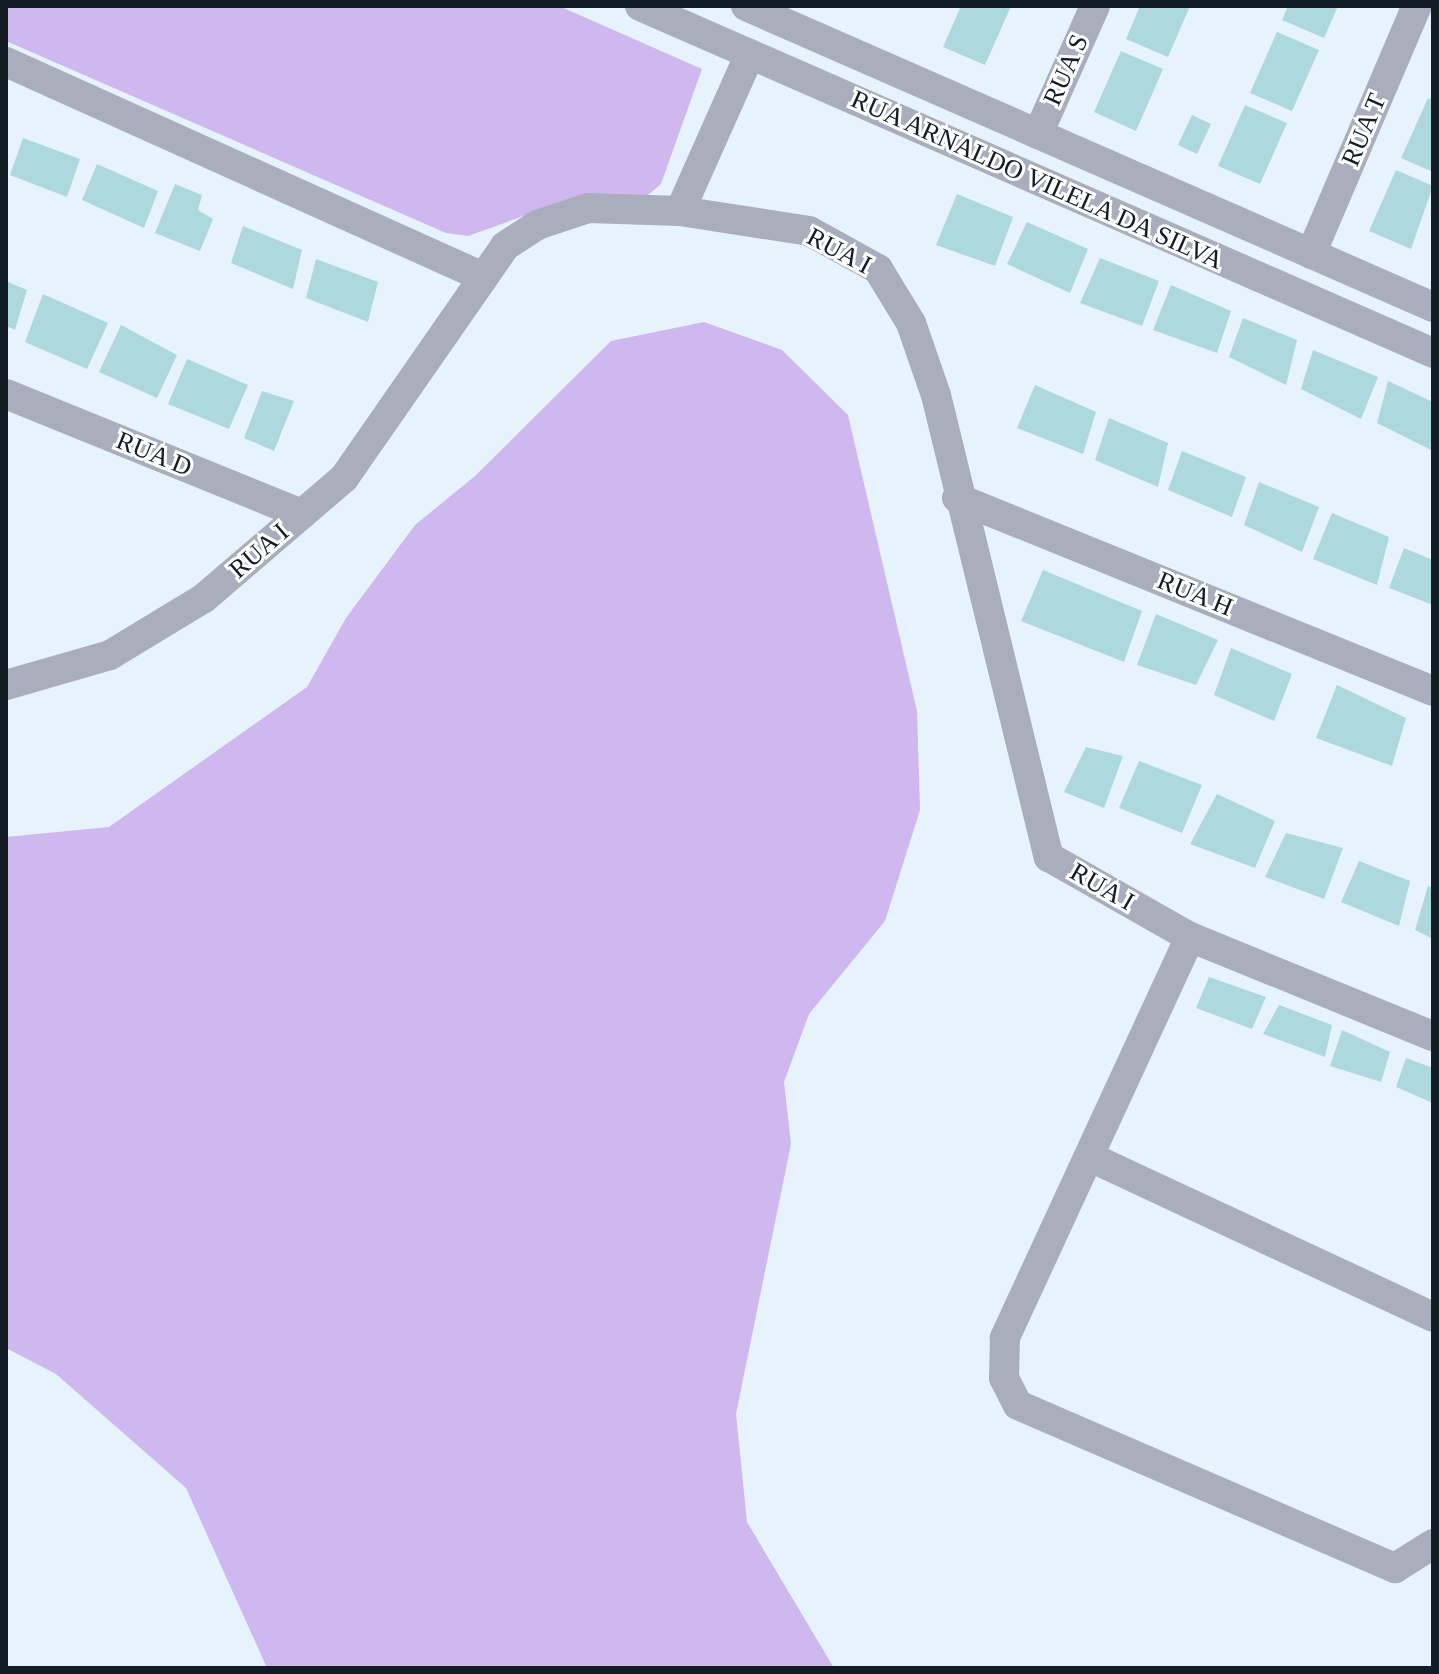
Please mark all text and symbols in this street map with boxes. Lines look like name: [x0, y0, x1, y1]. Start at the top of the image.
street label: RUA S: [1036, 29, 1096, 111]
street label: RUA ARNALDO VILELA DA SILVA: [843, 82, 1231, 278]
street label: RUA T: [1335, 88, 1393, 172]
street label: RUA I: [801, 221, 877, 281]
street label: RUA D: [111, 425, 197, 483]
street label: RUA I: [222, 516, 296, 586]
street label: RUA H: [1152, 565, 1238, 623]
street label: RUA I: [1064, 856, 1140, 918]

